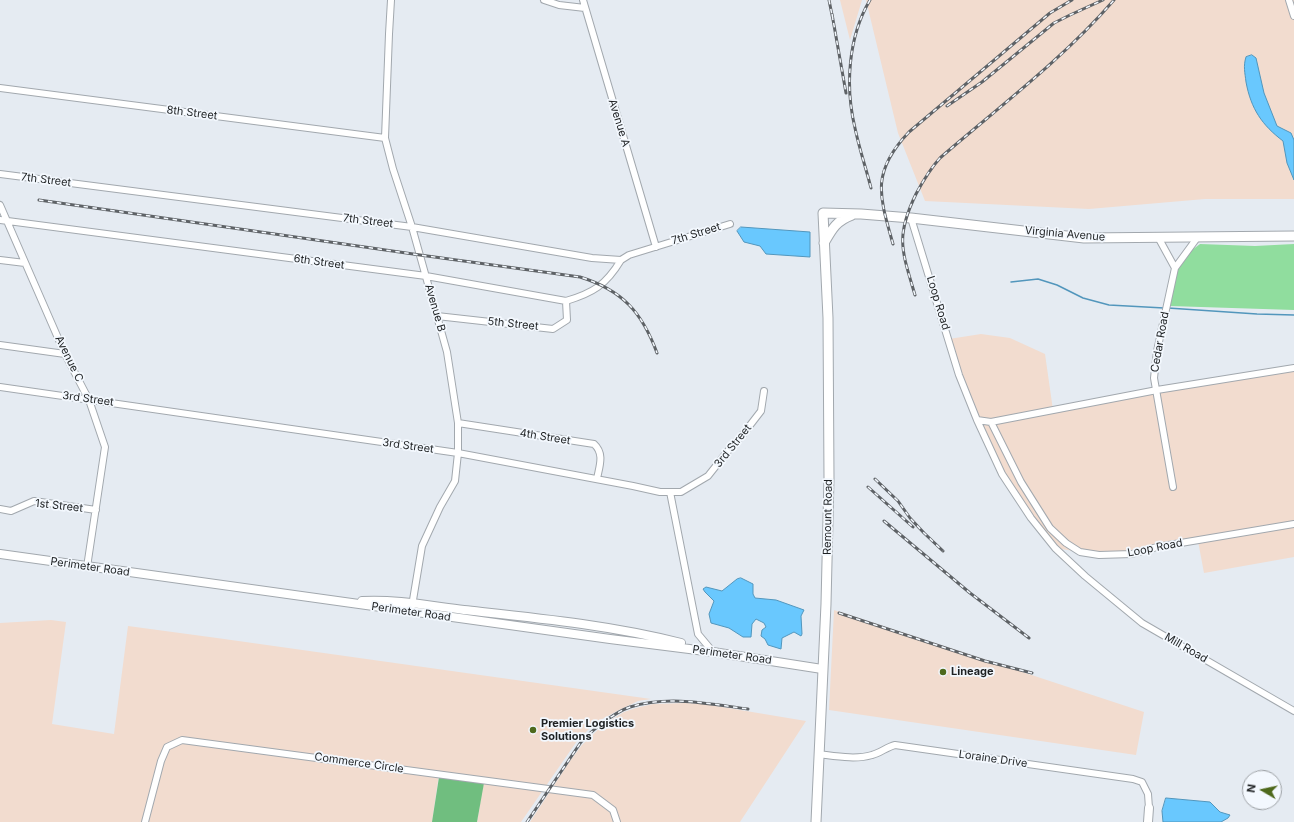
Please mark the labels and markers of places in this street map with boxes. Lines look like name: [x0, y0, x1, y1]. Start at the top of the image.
place label: Lineage: [951, 665, 994, 679]
marker: Lineage: [938, 667, 948, 677]
place label: Premier Logistics Solutions: [541, 717, 634, 743]
marker: Premier Logistics Solutions: [528, 725, 538, 735]

